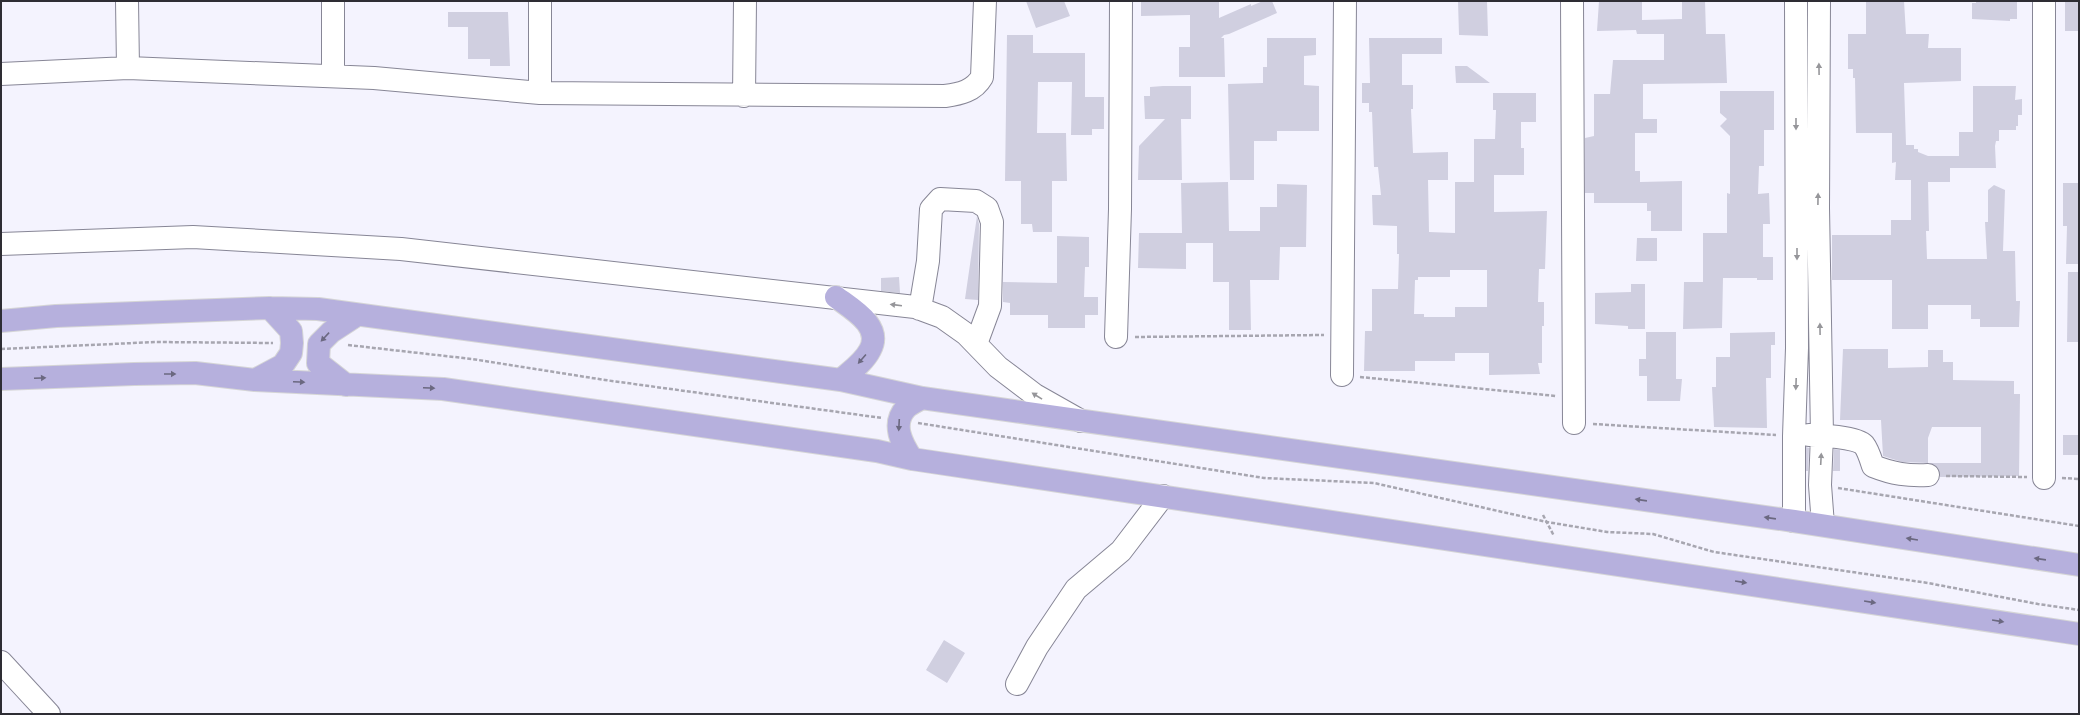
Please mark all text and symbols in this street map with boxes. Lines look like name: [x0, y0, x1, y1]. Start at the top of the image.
one-way arrow: [1816, 62, 1822, 75]
one-way arrow: [1793, 118, 1799, 131]
one-way arrow: [1815, 193, 1822, 205]
one-way arrow: [1794, 248, 1800, 261]
one-way arrow: [890, 302, 902, 308]
one-way arrow: [1817, 323, 1824, 335]
one-way arrow: [321, 332, 330, 342]
one-way arrow: [858, 354, 867, 364]
one-way arrow: [164, 370, 176, 377]
one-way arrow: [34, 374, 46, 381]
one-way arrow: [1793, 378, 1799, 391]
one-way arrow: [293, 379, 305, 386]
one-way arrow: [423, 385, 435, 392]
one-way arrow: [1031, 392, 1043, 399]
one-way arrow: [896, 419, 903, 431]
one-way arrow: [1818, 453, 1825, 465]
one-way arrow: [1635, 497, 1647, 503]
one-way arrow: [1763, 515, 1776, 521]
one-way arrow: [1906, 536, 1918, 542]
one-way arrow: [2034, 556, 2046, 562]
one-way arrow: [1735, 579, 1747, 585]
one-way arrow: [1864, 599, 1876, 605]
one-way arrow: [1992, 618, 2004, 624]

